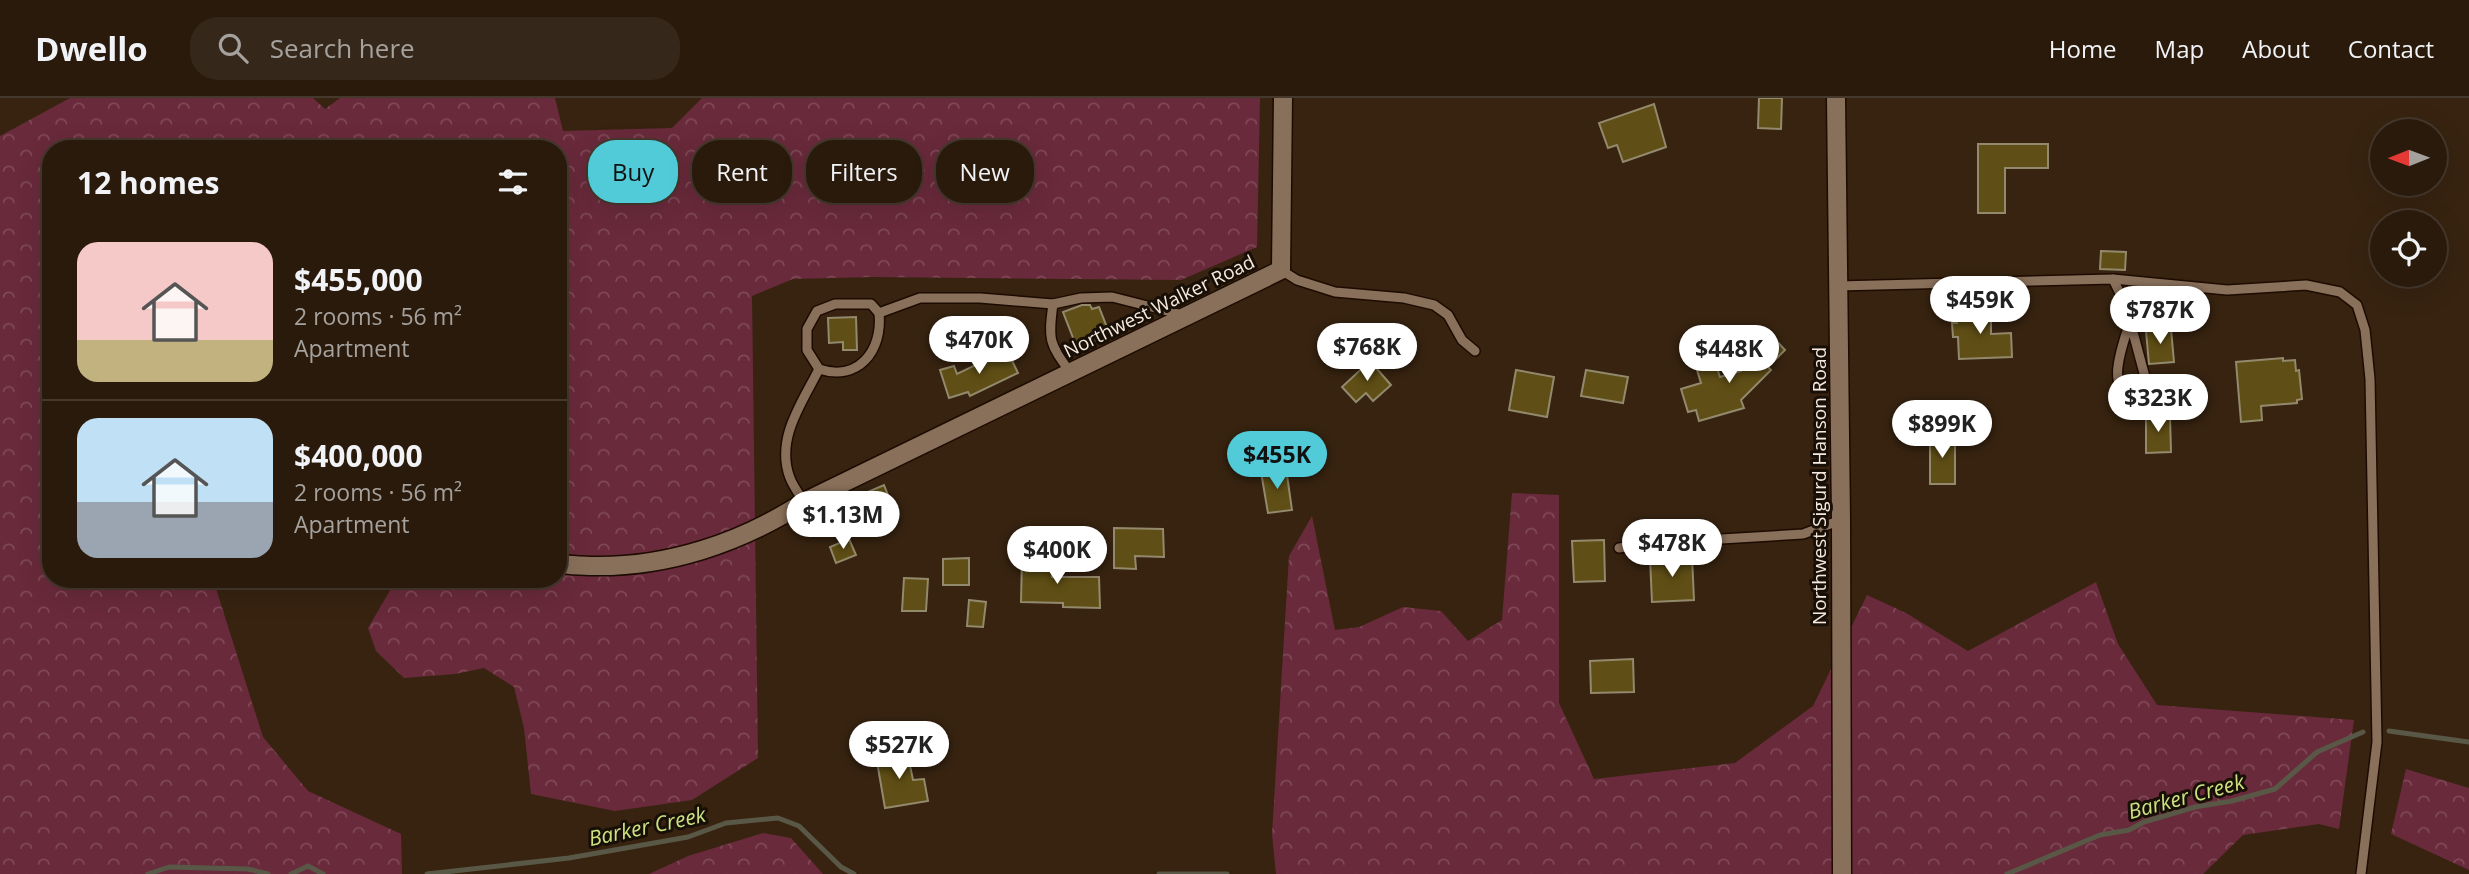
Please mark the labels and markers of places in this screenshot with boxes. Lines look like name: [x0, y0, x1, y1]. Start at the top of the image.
pin: $459K: [1931, 276, 2029, 336]
pin: $787K: [2111, 286, 2209, 346]
pin: $470K: [930, 316, 1028, 376]
pin: $768K: [1318, 324, 1416, 383]
pin: $448K: [1680, 326, 1778, 385]
pin: $323K: [2109, 374, 2207, 434]
pin: $899K: [1893, 400, 1991, 460]
pin: $455K: [1228, 432, 1326, 491]
pin: $1.13M: [786, 491, 900, 551]
pin: $478K: [1623, 519, 1721, 579]
pin: $400K: [1008, 526, 1106, 586]
pin: $527K: [850, 722, 948, 781]

